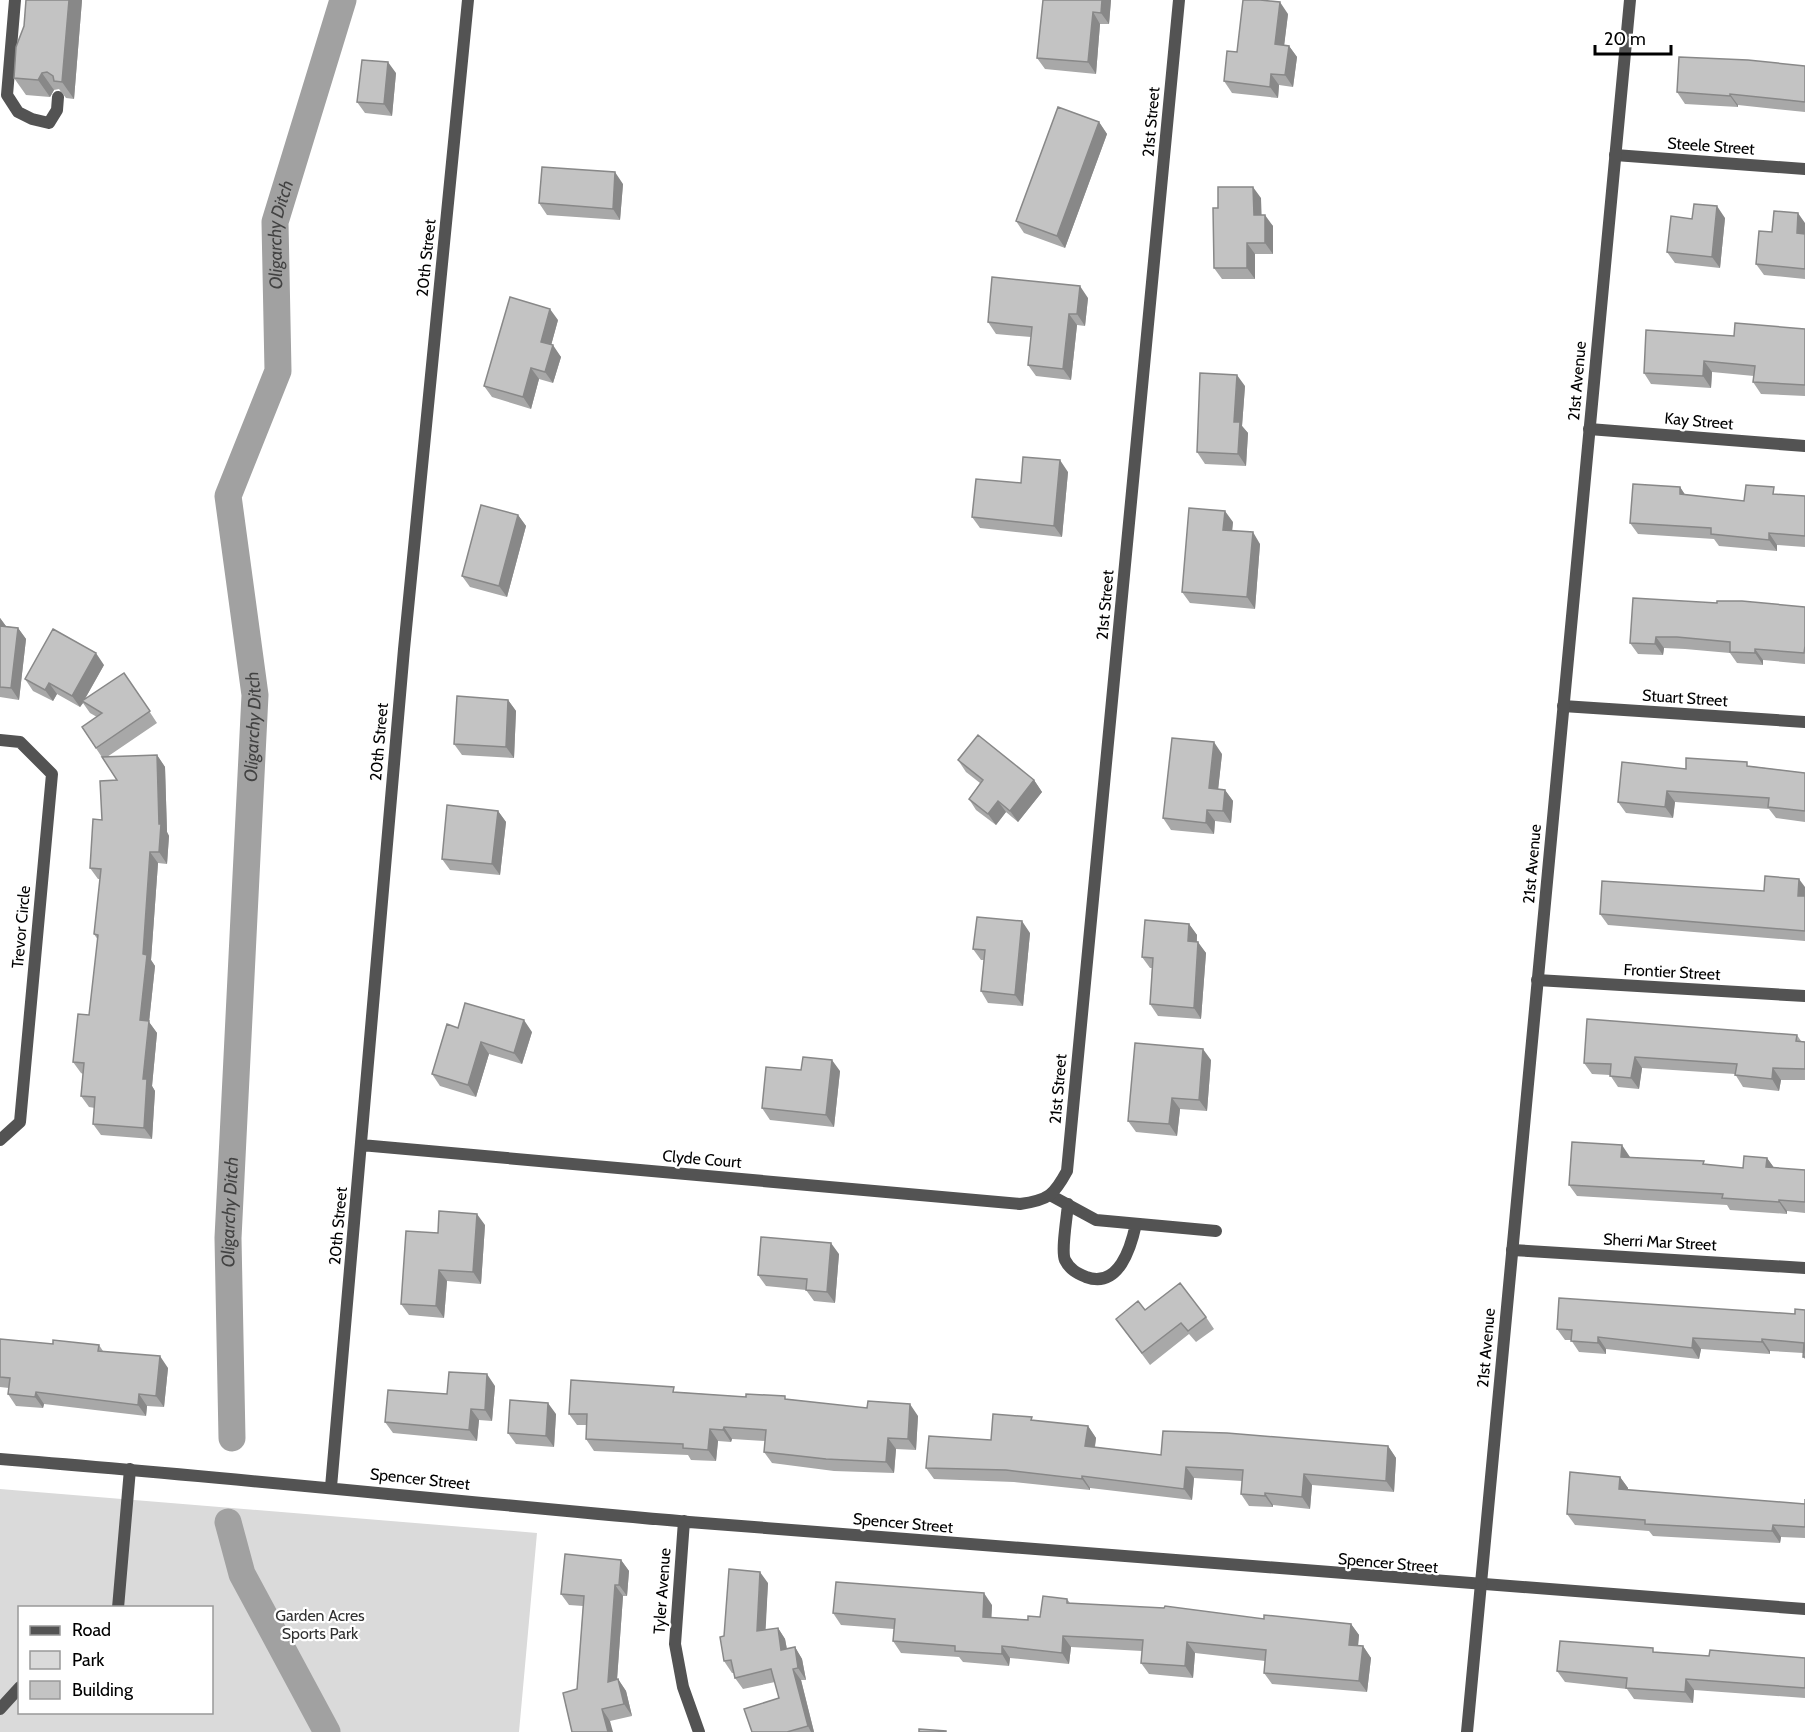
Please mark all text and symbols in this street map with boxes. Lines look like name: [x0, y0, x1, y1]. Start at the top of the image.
scale bar: [1595, 18, 1672, 56]
text: 20 m: [1604, 28, 1646, 50]
street label: 21st Street: [1138, 86, 1164, 158]
street label: Steele Street: [1667, 133, 1756, 159]
water label: Oligarchy Ditch: [264, 178, 298, 290]
street label: 20th Street: [412, 217, 440, 298]
street label: 21st Avenue: [1564, 340, 1590, 422]
street label: Kay Street: [1664, 409, 1735, 434]
street label: 21st Street: [1092, 569, 1118, 641]
water label: Oligarchy Ditch: [240, 670, 266, 782]
street label: Stuart Street: [1642, 686, 1729, 711]
street label: 20th Street: [366, 702, 392, 782]
street label: 21st Avenue: [1519, 823, 1545, 905]
street label: Trevor Circle: [8, 885, 34, 969]
street label: Frontier Street: [1623, 960, 1721, 984]
street label: 21st Street: [1045, 1053, 1071, 1125]
street label: Clyde Court: [662, 1146, 743, 1172]
water label: Oligarchy Ditch: [217, 1156, 243, 1268]
street label: 20th Street: [325, 1186, 351, 1266]
street label: Sherri Mar Street: [1603, 1230, 1718, 1254]
street label: 21st Avenue: [1473, 1307, 1499, 1389]
street label: Spencer Street: [369, 1464, 472, 1494]
street label: Spencer Street: [852, 1509, 954, 1537]
street label: Tyler Avenue: [650, 1547, 674, 1635]
street label: Spencer Street: [1337, 1549, 1439, 1577]
legend: [18, 1606, 213, 1714]
park label: Garden Acres Sports Park: [275, 1606, 365, 1643]
text: Road: [72, 1619, 111, 1641]
text: Park: [72, 1649, 105, 1671]
text: Building: [72, 1679, 134, 1701]

